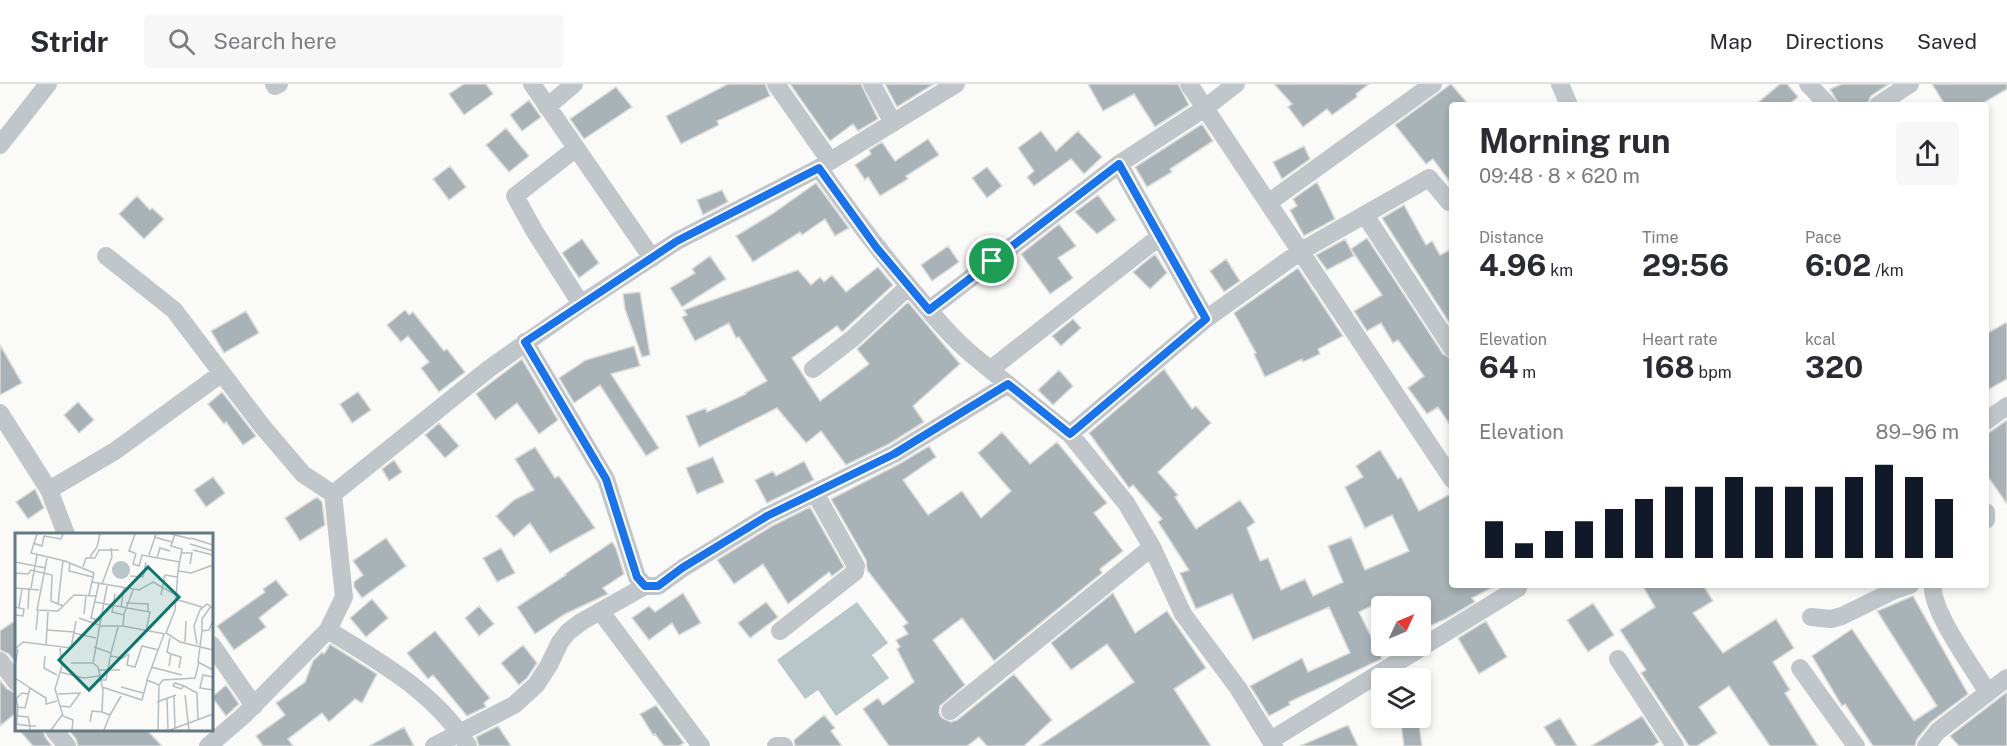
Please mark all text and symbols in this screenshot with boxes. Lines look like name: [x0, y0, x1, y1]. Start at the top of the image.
search box: [144, 14, 564, 68]
text: Stridr: [30, 25, 108, 58]
icon: search: [165, 25, 198, 58]
text: Search here: [213, 28, 337, 54]
text: Map: [1710, 29, 1752, 54]
text: Directions: [1785, 29, 1884, 54]
text: Saved: [1917, 29, 1977, 54]
text: Morning run: [1479, 122, 1671, 160]
button: share: [1896, 122, 1959, 185]
text: 09:48 · 8 × 620 m: [1479, 164, 1640, 188]
text: Distance: [1479, 228, 1544, 247]
text: Time: [1642, 228, 1678, 247]
text: Pace: [1805, 228, 1842, 247]
pin: [966, 235, 1017, 286]
icon: arrive: [975, 244, 1008, 277]
text: 4.96: [1479, 247, 1546, 283]
text: 29:56: [1642, 247, 1729, 283]
text: 6:02: [1805, 247, 1871, 283]
text: km: [1546, 261, 1573, 280]
text: /km: [1871, 261, 1904, 280]
text: Elevation: [1479, 330, 1547, 349]
text: Heart rate: [1642, 330, 1718, 349]
text: kcal: [1805, 330, 1836, 349]
text: 64: [1479, 349, 1518, 385]
text: 168: [1642, 349, 1695, 385]
text: 320: [1805, 349, 1863, 385]
text: m: [1518, 363, 1536, 382]
text: bpm: [1695, 363, 1732, 382]
text: Elevation: [1479, 420, 1564, 444]
text: 89–96 m: [1876, 420, 1959, 444]
inset map: [15, 533, 213, 731]
north arrow: [1371, 596, 1431, 656]
map controls: [1371, 596, 1431, 728]
button: layers: [1371, 668, 1431, 728]

